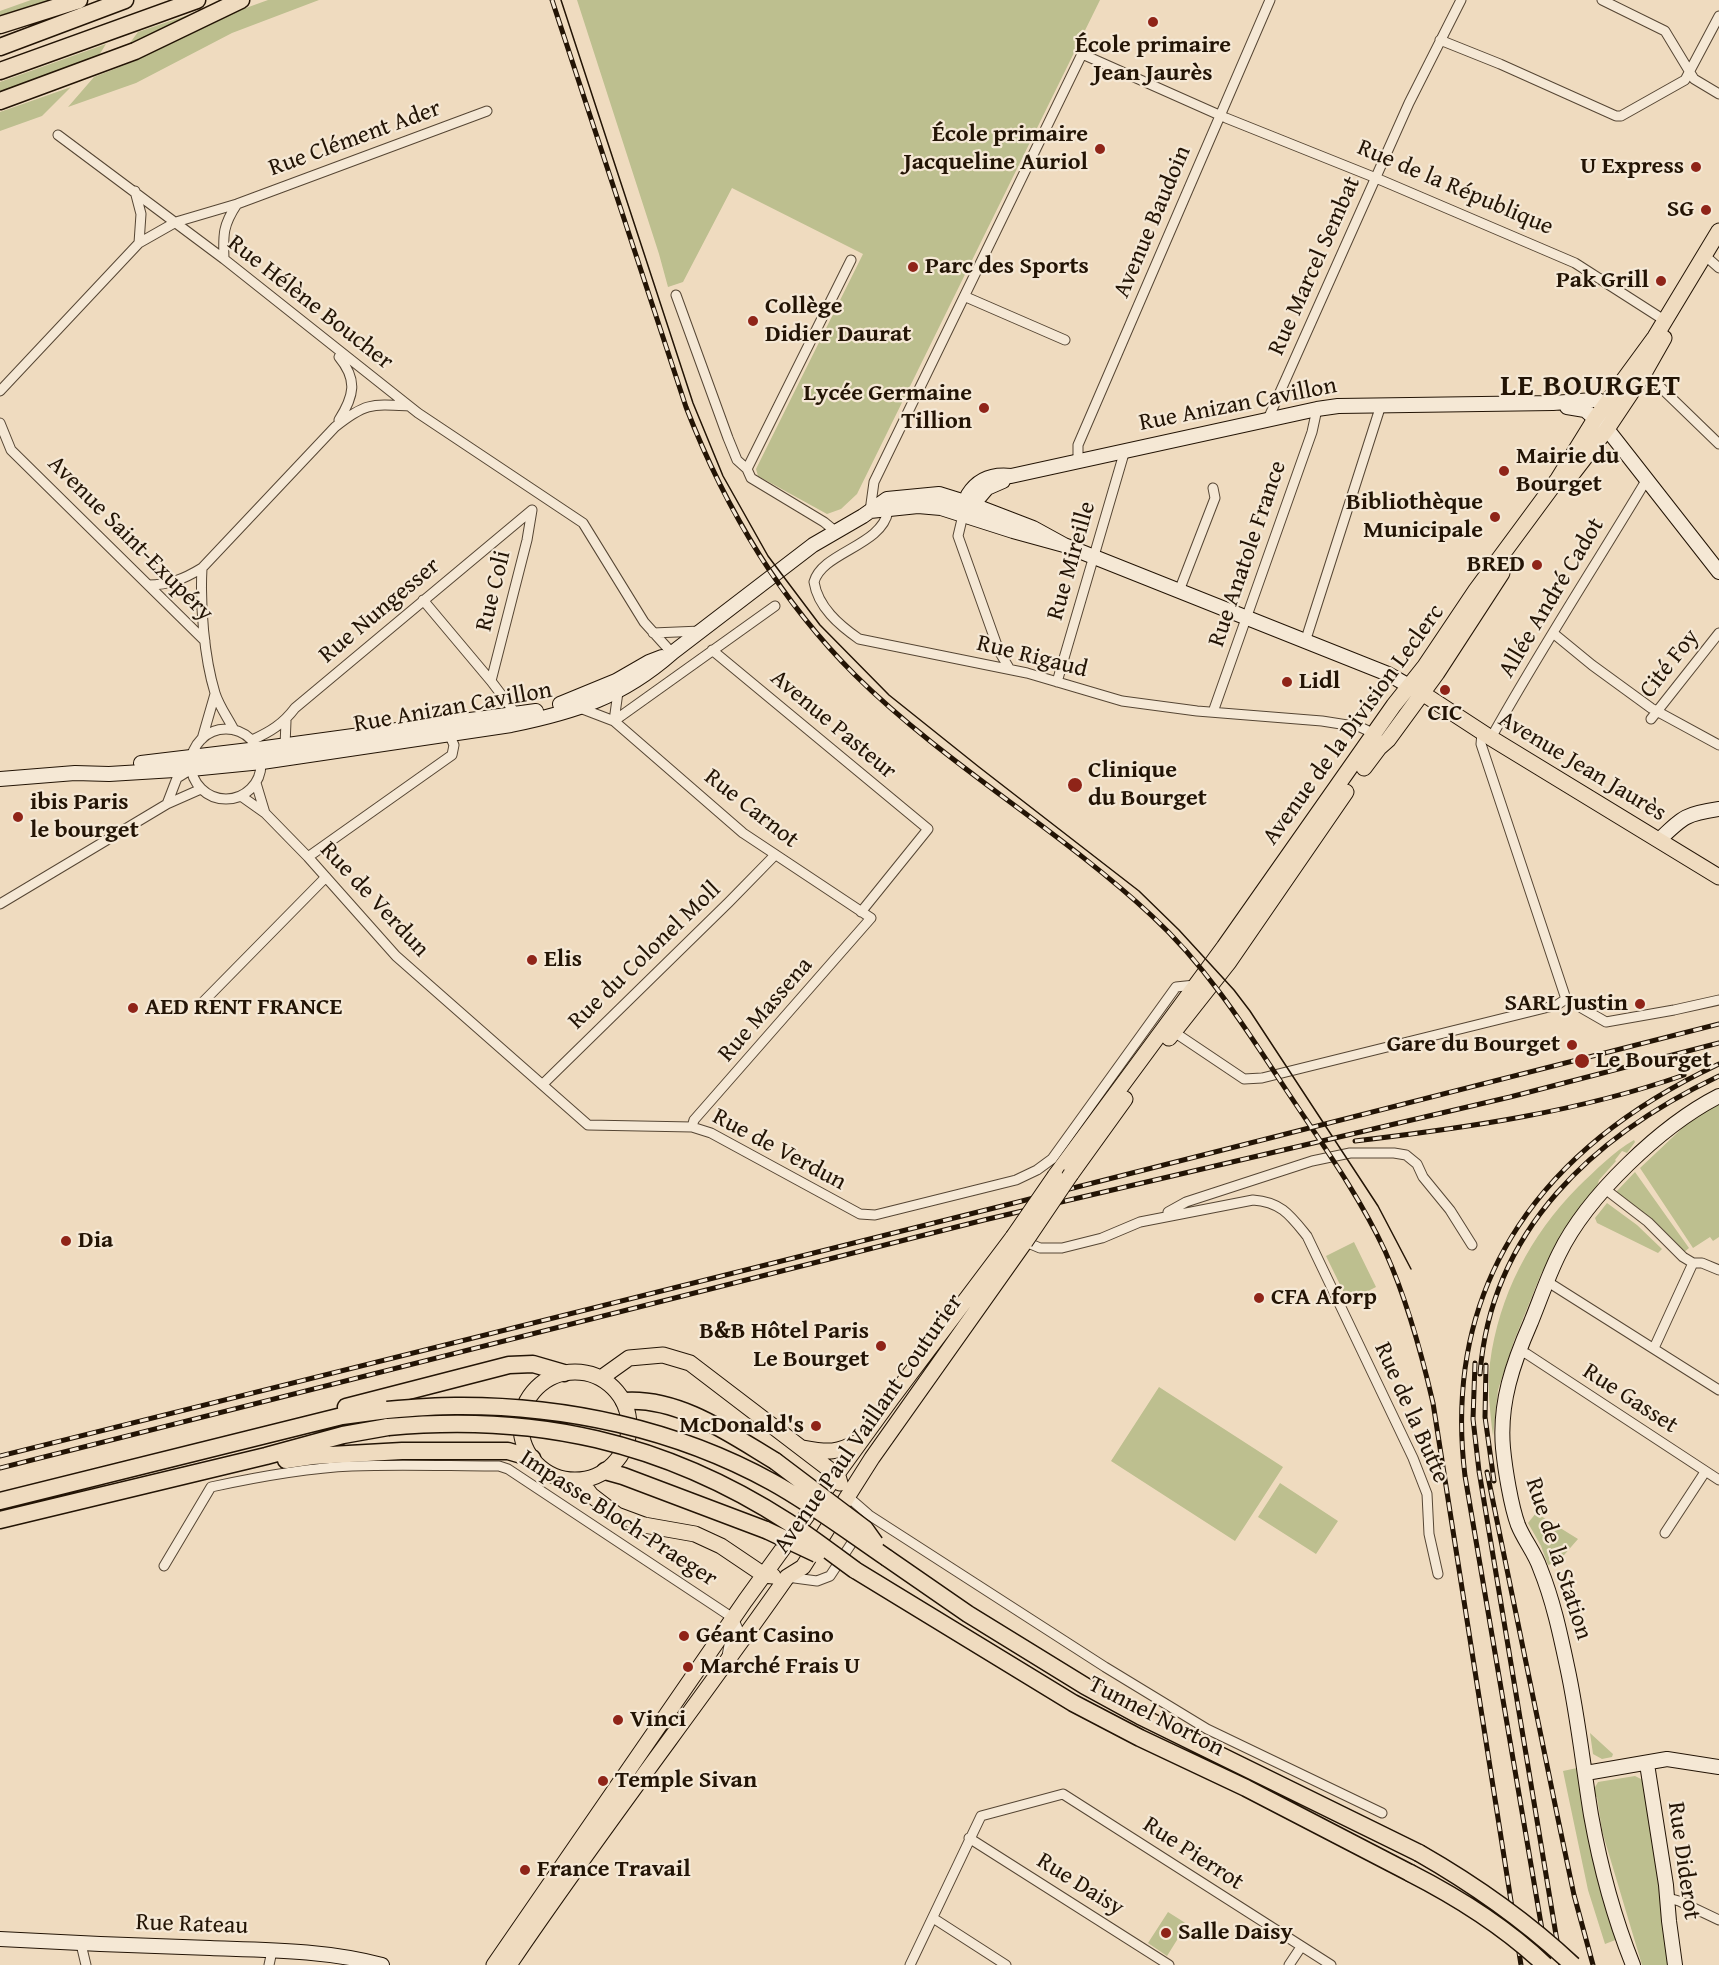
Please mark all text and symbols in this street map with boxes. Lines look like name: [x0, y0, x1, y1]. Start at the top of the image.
marker: École primaire Jean Jaurès: [1146, 15, 1160, 29]
place label: École primaire Jean Jaurès: [1075, 32, 1231, 88]
street label: Rue Clément Ader: [265, 95, 445, 183]
place label: École primaire Jacqueline Auriol: [903, 121, 1088, 177]
street label: Rue de la République: [1353, 134, 1557, 242]
marker: École primaire Jacqueline Auriol: [1093, 142, 1107, 156]
street label: Avenue Baudoin: [1108, 142, 1198, 302]
place label: U Express: [1580, 153, 1684, 181]
marker: U Express: [1689, 160, 1703, 174]
street label: Rue Marcel Sembat: [1263, 172, 1367, 360]
place label: SG: [1667, 196, 1694, 224]
marker: SG: [1699, 203, 1713, 217]
street label: Rue Hélène Boucher: [221, 229, 399, 377]
place label: Parc des Sports: [925, 253, 1089, 281]
marker: Parc des Sports: [906, 260, 920, 274]
place label: Pak Grill: [1556, 267, 1649, 295]
marker: Pak Grill: [1654, 274, 1668, 288]
place label: Collège Didier Daurat: [765, 293, 911, 349]
marker: Collège Didier Daurat: [746, 314, 760, 328]
district label: LE BOURGET: [1500, 369, 1682, 405]
street label: Rue Anizan Cavillon: [1137, 372, 1339, 438]
place label: Lycée Germaine Tillion: [804, 380, 972, 436]
marker: Lycée Germaine Tillion: [977, 401, 991, 415]
place label: Mairie du Bourget: [1516, 443, 1619, 499]
street label: Avenue Saint-Exupéry: [41, 450, 219, 628]
street label: Rue Anatole France: [1203, 457, 1293, 651]
marker: Mairie du Bourget: [1497, 464, 1511, 478]
place label: Bibliothèque Municipale: [1346, 489, 1483, 545]
street label: Rue Mireille: [1041, 498, 1103, 624]
marker: Bibliothèque Municipale: [1488, 510, 1502, 524]
street label: Allée André Cadot: [1493, 513, 1611, 683]
street label: Rue Coli: [470, 548, 518, 634]
place label: BRED: [1467, 551, 1525, 579]
street label: Rue Nungesser: [314, 552, 446, 670]
marker: BRED: [1530, 558, 1544, 572]
street label: Avenue de la Division Leclerc: [1257, 599, 1451, 851]
street label: Cité Foy: [1634, 624, 1706, 704]
street label: Rue Rigaud: [974, 629, 1090, 685]
street label: Avenue Pasteur: [764, 664, 902, 786]
place label: Lidl: [1299, 668, 1340, 696]
marker: Lidl: [1280, 675, 1294, 689]
street label: Rue Anizan Cavillon: [352, 676, 554, 740]
marker: CIC: [1438, 683, 1452, 697]
place label: CIC: [1427, 700, 1463, 728]
street label: Avenue Jean Jaurès: [1493, 706, 1671, 828]
place label: Clinique du Bourget: [1088, 757, 1207, 813]
street label: Rue Carnot: [698, 763, 804, 855]
marker: Clinique du Bourget: [1066, 776, 1084, 794]
place label: ibis Paris le bourget: [30, 789, 139, 845]
marker: ibis Paris le bourget: [11, 810, 25, 824]
street label: Rue de Verdun: [313, 836, 435, 964]
street label: Rue du Colonel Moll: [563, 876, 727, 1036]
place label: Elis: [544, 946, 582, 974]
street label: Rue Massena: [713, 952, 819, 1068]
marker: Elis: [525, 953, 539, 967]
place label: SARL Justin: [1504, 990, 1628, 1018]
place label: AED RENT FRANCE: [145, 994, 342, 1022]
marker: SARL Justin: [1633, 997, 1647, 1011]
marker: AED RENT FRANCE: [126, 1001, 140, 1015]
place label: Gare du Bourget: [1387, 1031, 1560, 1059]
marker: Gare du Bourget: [1565, 1038, 1579, 1052]
place label: Le Bourget: [1596, 1047, 1711, 1075]
marker: Le Bourget: [1573, 1052, 1591, 1070]
street label: Rue de Verdun: [707, 1103, 851, 1197]
place label: Dia: [78, 1227, 113, 1255]
marker: Dia: [59, 1234, 73, 1248]
place label: CFA Aforp: [1271, 1284, 1377, 1312]
street label: Avenue Paul Vaillant Couturier: [768, 1289, 970, 1559]
marker: CFA Aforp: [1252, 1291, 1266, 1305]
place label: B&B Hôtel Paris Le Bourget: [699, 1318, 869, 1374]
street label: Rue de la Butte: [1367, 1338, 1455, 1488]
marker: B&B Hôtel Paris Le Bourget: [874, 1339, 888, 1353]
street label: Rue Gasset: [1577, 1358, 1683, 1440]
place label: McDonald's: [679, 1412, 804, 1440]
marker: McDonald's: [809, 1419, 823, 1433]
street label: Impasse Bloch-Praeger: [514, 1444, 722, 1594]
street label: Rue de la Station: [1518, 1474, 1598, 1644]
place label: Géant Casino: [696, 1622, 834, 1650]
marker: Géant Casino: [677, 1629, 691, 1643]
place label: Marché Frais U: [700, 1653, 860, 1681]
marker: Marché Frais U: [681, 1660, 695, 1674]
street label: Tunnel Norton: [1083, 1670, 1229, 1764]
place label: Vinci: [630, 1706, 686, 1734]
marker: Vinci: [611, 1713, 625, 1727]
place label: Temple Sivan: [615, 1767, 757, 1795]
marker: Temple Sivan: [596, 1774, 610, 1788]
street label: Rue Diderot: [1660, 1800, 1706, 1922]
street label: Rue Pierrot: [1137, 1811, 1249, 1897]
street label: Rue Daisy: [1031, 1847, 1129, 1923]
place label: France Travail: [537, 1856, 691, 1884]
marker: France Travail: [518, 1863, 532, 1877]
street label: Rue Rateau: [135, 1909, 249, 1941]
place label: Salle Daisy: [1178, 1919, 1293, 1947]
marker: Salle Daisy: [1159, 1926, 1173, 1940]

